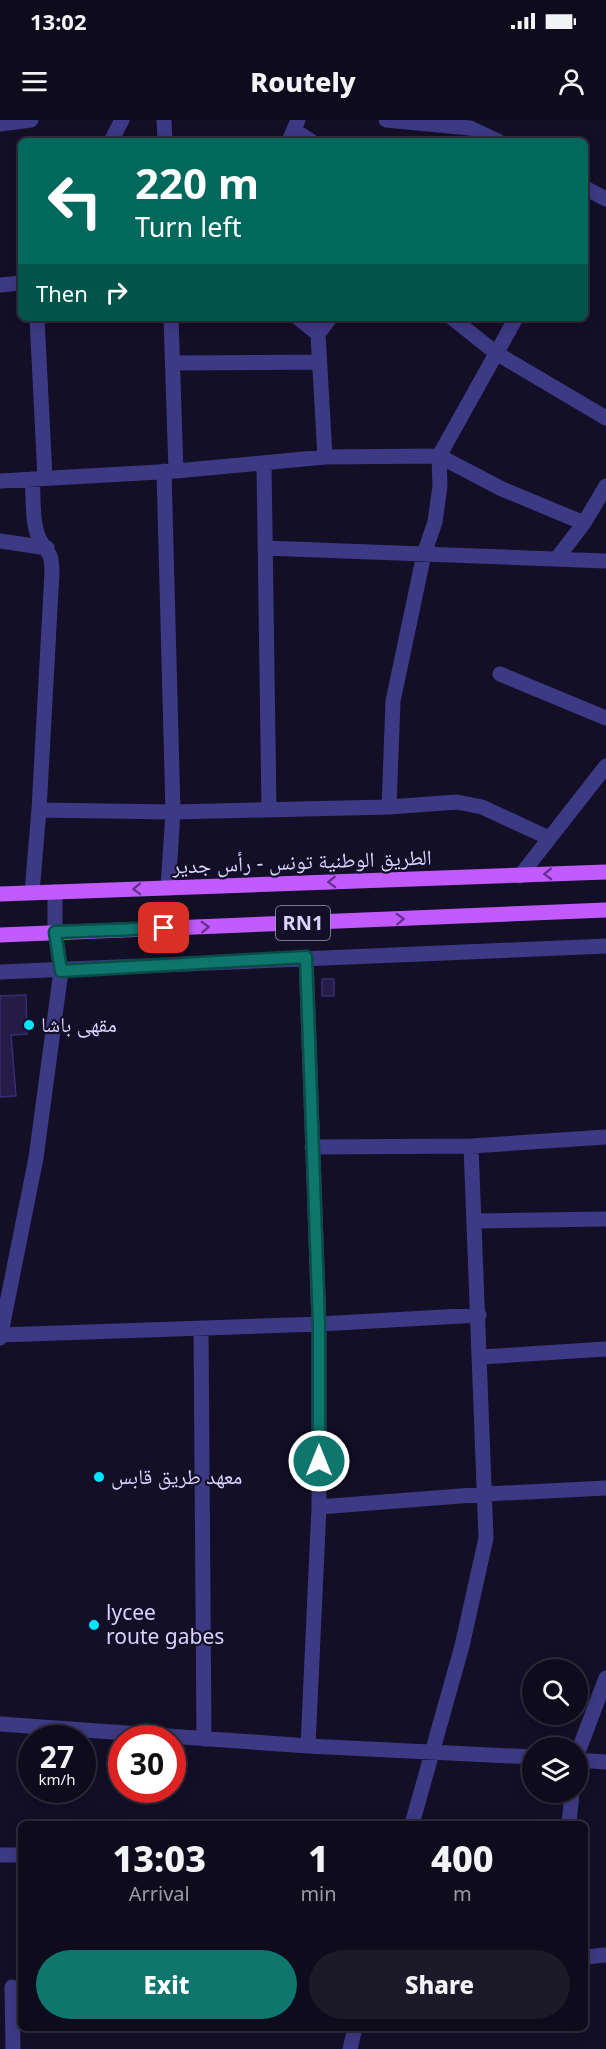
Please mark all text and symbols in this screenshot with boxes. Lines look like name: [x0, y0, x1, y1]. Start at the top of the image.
text: 13:02: [30, 6, 87, 36]
text: Routely: [250, 63, 356, 100]
icon: menu: [18, 65, 51, 98]
icon: person: [555, 65, 588, 98]
text: 220 m: [135, 154, 259, 211]
icon: left: [36, 162, 114, 240]
text: Turn left: [135, 208, 241, 245]
icon: right: [100, 276, 133, 309]
text: Then: [36, 278, 88, 308]
street label: الطريق الوطنية تونس - رأس جدير: [171, 842, 432, 880]
one-way arrow: [543, 868, 552, 881]
one-way arrow: [327, 876, 336, 889]
one-way arrow: [132, 883, 141, 896]
pin: [138, 902, 189, 953]
road number: RN1: [276, 906, 330, 940]
icon: arrive: [147, 911, 180, 944]
one-way arrow: [396, 912, 405, 925]
one-way arrow: [201, 920, 210, 933]
place label: مقهى باشا: [41, 1010, 117, 1038]
marker: مقهى باشا: [22, 1018, 36, 1032]
position arrow: [287, 1429, 351, 1493]
place label: معهد طريق قابس: [111, 1462, 242, 1490]
marker: معهد طريق قابس: [92, 1470, 106, 1484]
place label: lycee route gabes: [106, 1598, 224, 1650]
marker: lycee route gabes: [87, 1618, 101, 1632]
map controls: [522, 1659, 588, 1803]
button: search: [522, 1659, 588, 1725]
speed limit sign: 30: [108, 1725, 186, 1803]
text: 27: [40, 1736, 74, 1777]
button: layers: [522, 1737, 588, 1803]
text: km/h: [39, 1769, 75, 1789]
text: 13:03: [112, 1834, 206, 1883]
text: 1: [308, 1834, 329, 1883]
text: 400: [431, 1834, 494, 1883]
text: Arrival: [129, 1880, 190, 1907]
text: min: [300, 1880, 337, 1907]
text: m: [453, 1880, 472, 1907]
button: Exit: [36, 1950, 297, 2019]
button: Share: [309, 1950, 570, 2019]

